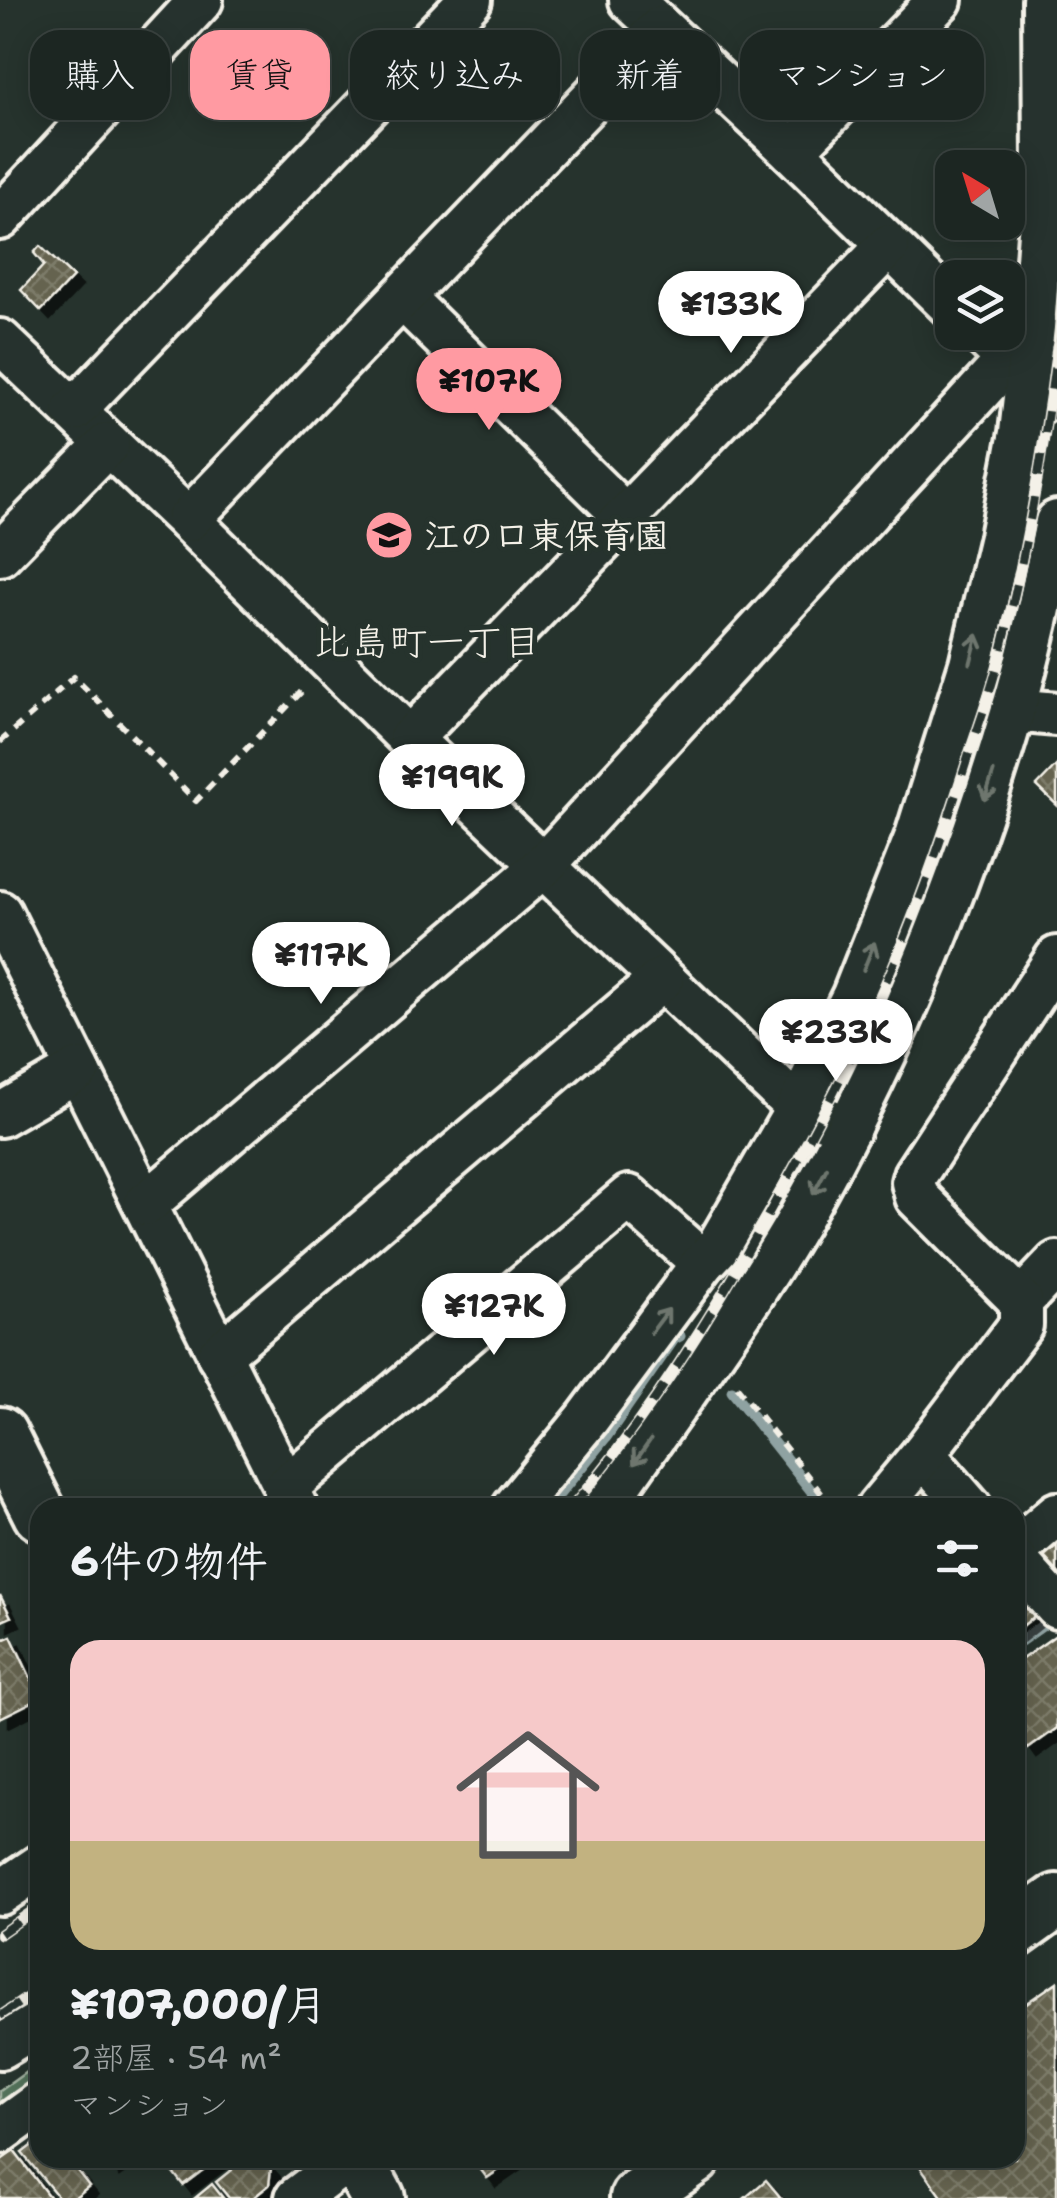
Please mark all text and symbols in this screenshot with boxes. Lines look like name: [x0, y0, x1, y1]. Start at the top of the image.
chip: 購入: [30, 30, 170, 120]
chip: 賃貸: [190, 30, 330, 120]
chip: 絞り込み: [350, 30, 560, 120]
chip: 新着: [580, 30, 720, 120]
chip: マンション: [740, 30, 984, 120]
north arrow: [935, 150, 1025, 240]
map controls: [935, 150, 1025, 350]
button: layers: [935, 260, 1025, 350]
pin: ¥133K: [661, 271, 801, 356]
text: ¥133K: [680, 282, 782, 325]
pin: ¥107K: [419, 348, 559, 433]
text: ¥107K: [438, 359, 540, 402]
school or university icon: 江の口東保育園: [363, 509, 415, 561]
place label: 江の口東保育園: [424, 512, 669, 559]
district label: 比島町一丁目: [313, 616, 541, 667]
one-way arrow: [966, 634, 985, 665]
pin: ¥199K: [382, 744, 522, 829]
text: ¥199K: [401, 755, 503, 798]
one-way arrow: [979, 770, 997, 802]
pin: ¥117K: [251, 922, 391, 1007]
text: ¥117K: [274, 933, 368, 976]
one-way arrow: [861, 942, 879, 973]
pin: ¥233K: [766, 999, 906, 1084]
text: ¥233K: [781, 1010, 891, 1053]
one-way arrow: [810, 1165, 829, 1195]
pin: ¥127K: [424, 1273, 564, 1358]
text: ¥127K: [444, 1284, 544, 1327]
one-way arrow: [650, 1308, 671, 1335]
one-way arrow: [632, 1438, 653, 1466]
icon: filters: [930, 1531, 985, 1586]
text: 6件の物件: [70, 1533, 267, 1589]
icon: home: [438, 1705, 618, 1885]
text: ¥107,000/月: [70, 1976, 327, 2032]
text: 2部屋 · 54 m²: [70, 2036, 282, 2079]
text: マンション: [70, 2083, 229, 2126]

